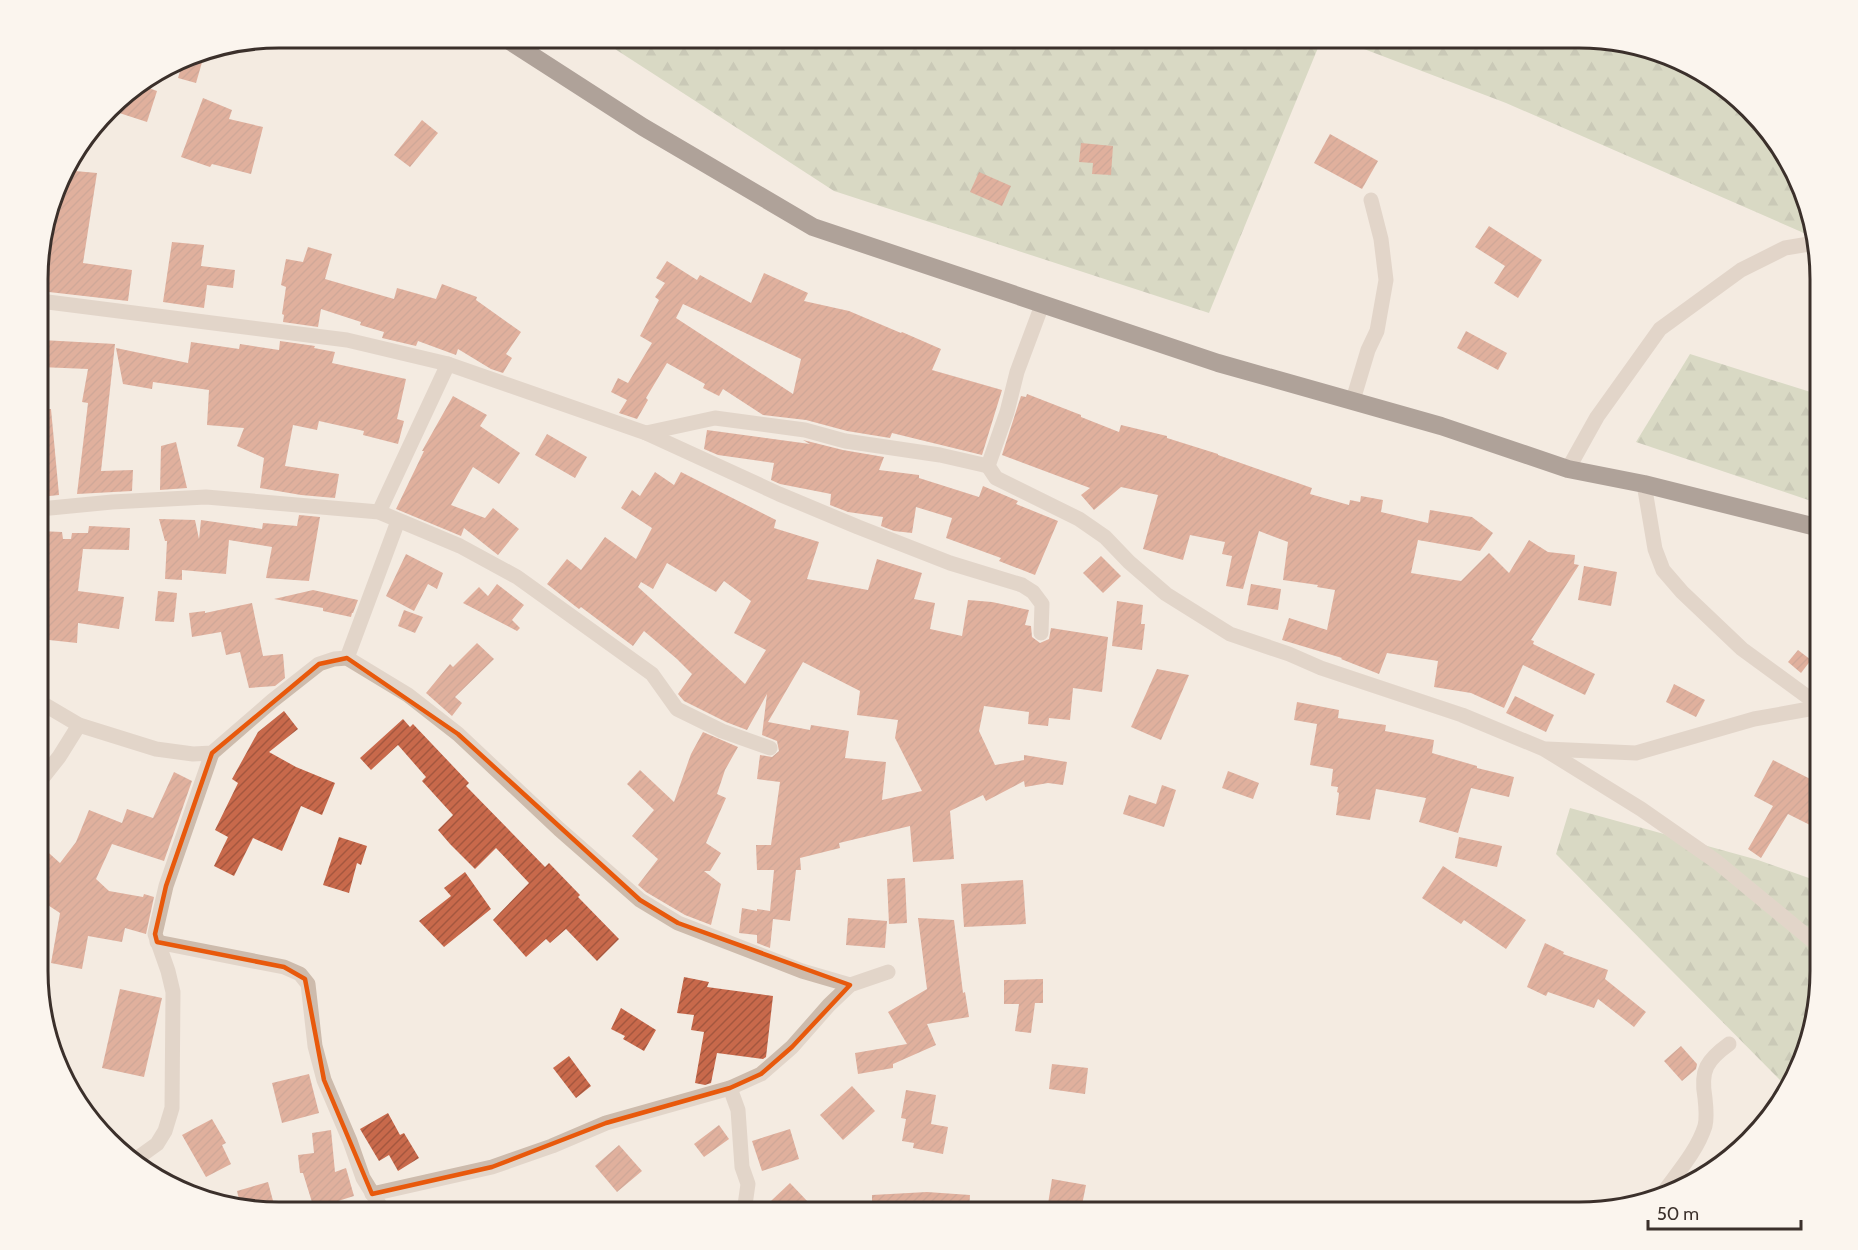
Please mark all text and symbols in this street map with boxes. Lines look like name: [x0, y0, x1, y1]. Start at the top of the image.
scale bar: [1648, 1193, 1801, 1231]
text: 50 m: [1657, 1203, 1699, 1225]

